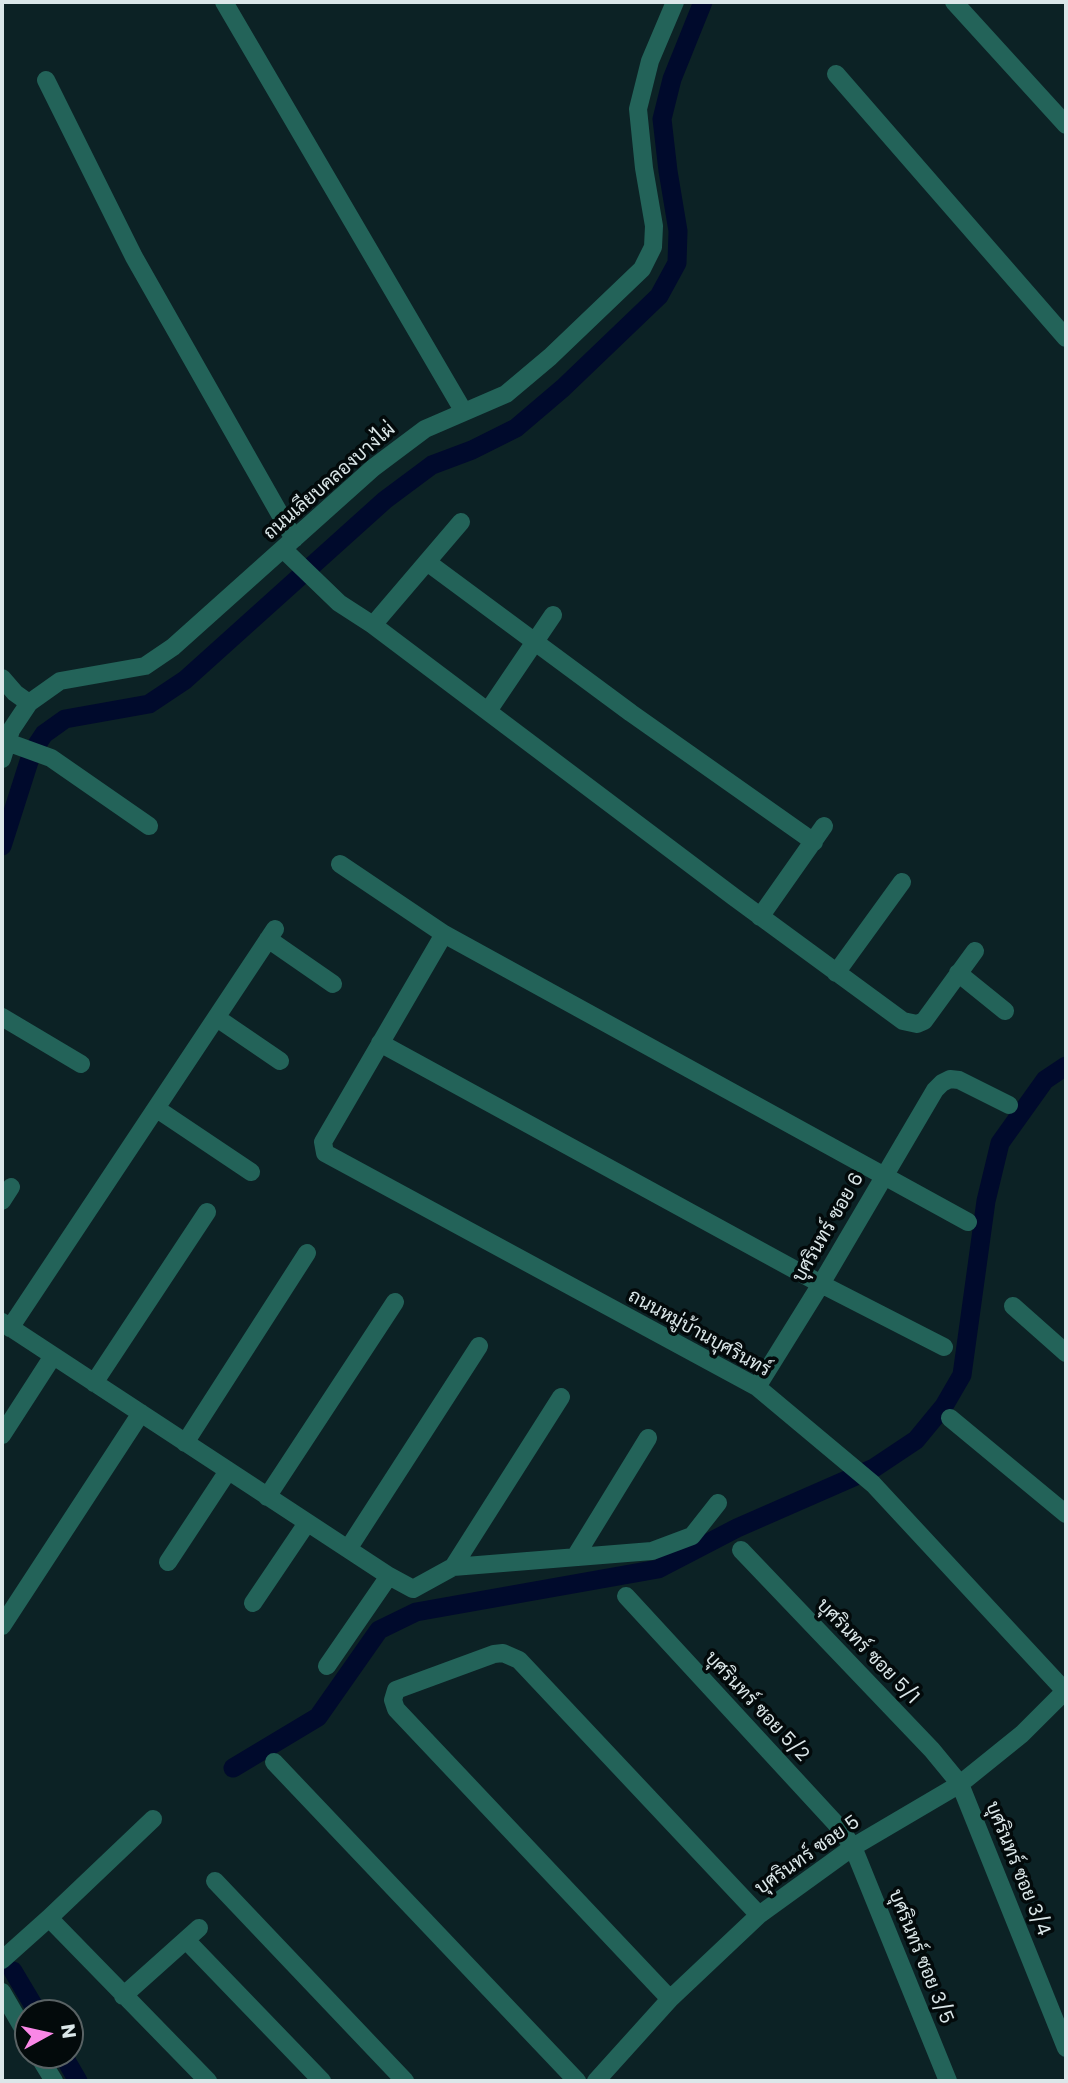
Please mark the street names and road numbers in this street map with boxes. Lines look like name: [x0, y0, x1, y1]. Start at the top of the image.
street label: ถนนเลียบคลองบางไผ่: [260, 419, 400, 545]
street label: บุศรินทร์ ซอย 6: [788, 1169, 870, 1287]
street label: ถนนหมู่บ้านบุศรินทร์: [624, 1285, 774, 1383]
street label: บุศรินทร์ ซอย 5/1: [811, 1595, 923, 1709]
street label: บุศรินทร์ ซอย 5/2: [699, 1647, 813, 1767]
street label: บุศรินทร์ ซอย 3/4: [980, 1799, 1054, 1939]
street label: บุศรินทร์ ซอย 5: [751, 1812, 865, 1900]
street label: บุศรินทร์ ซอย 3/5: [883, 1887, 957, 2027]

